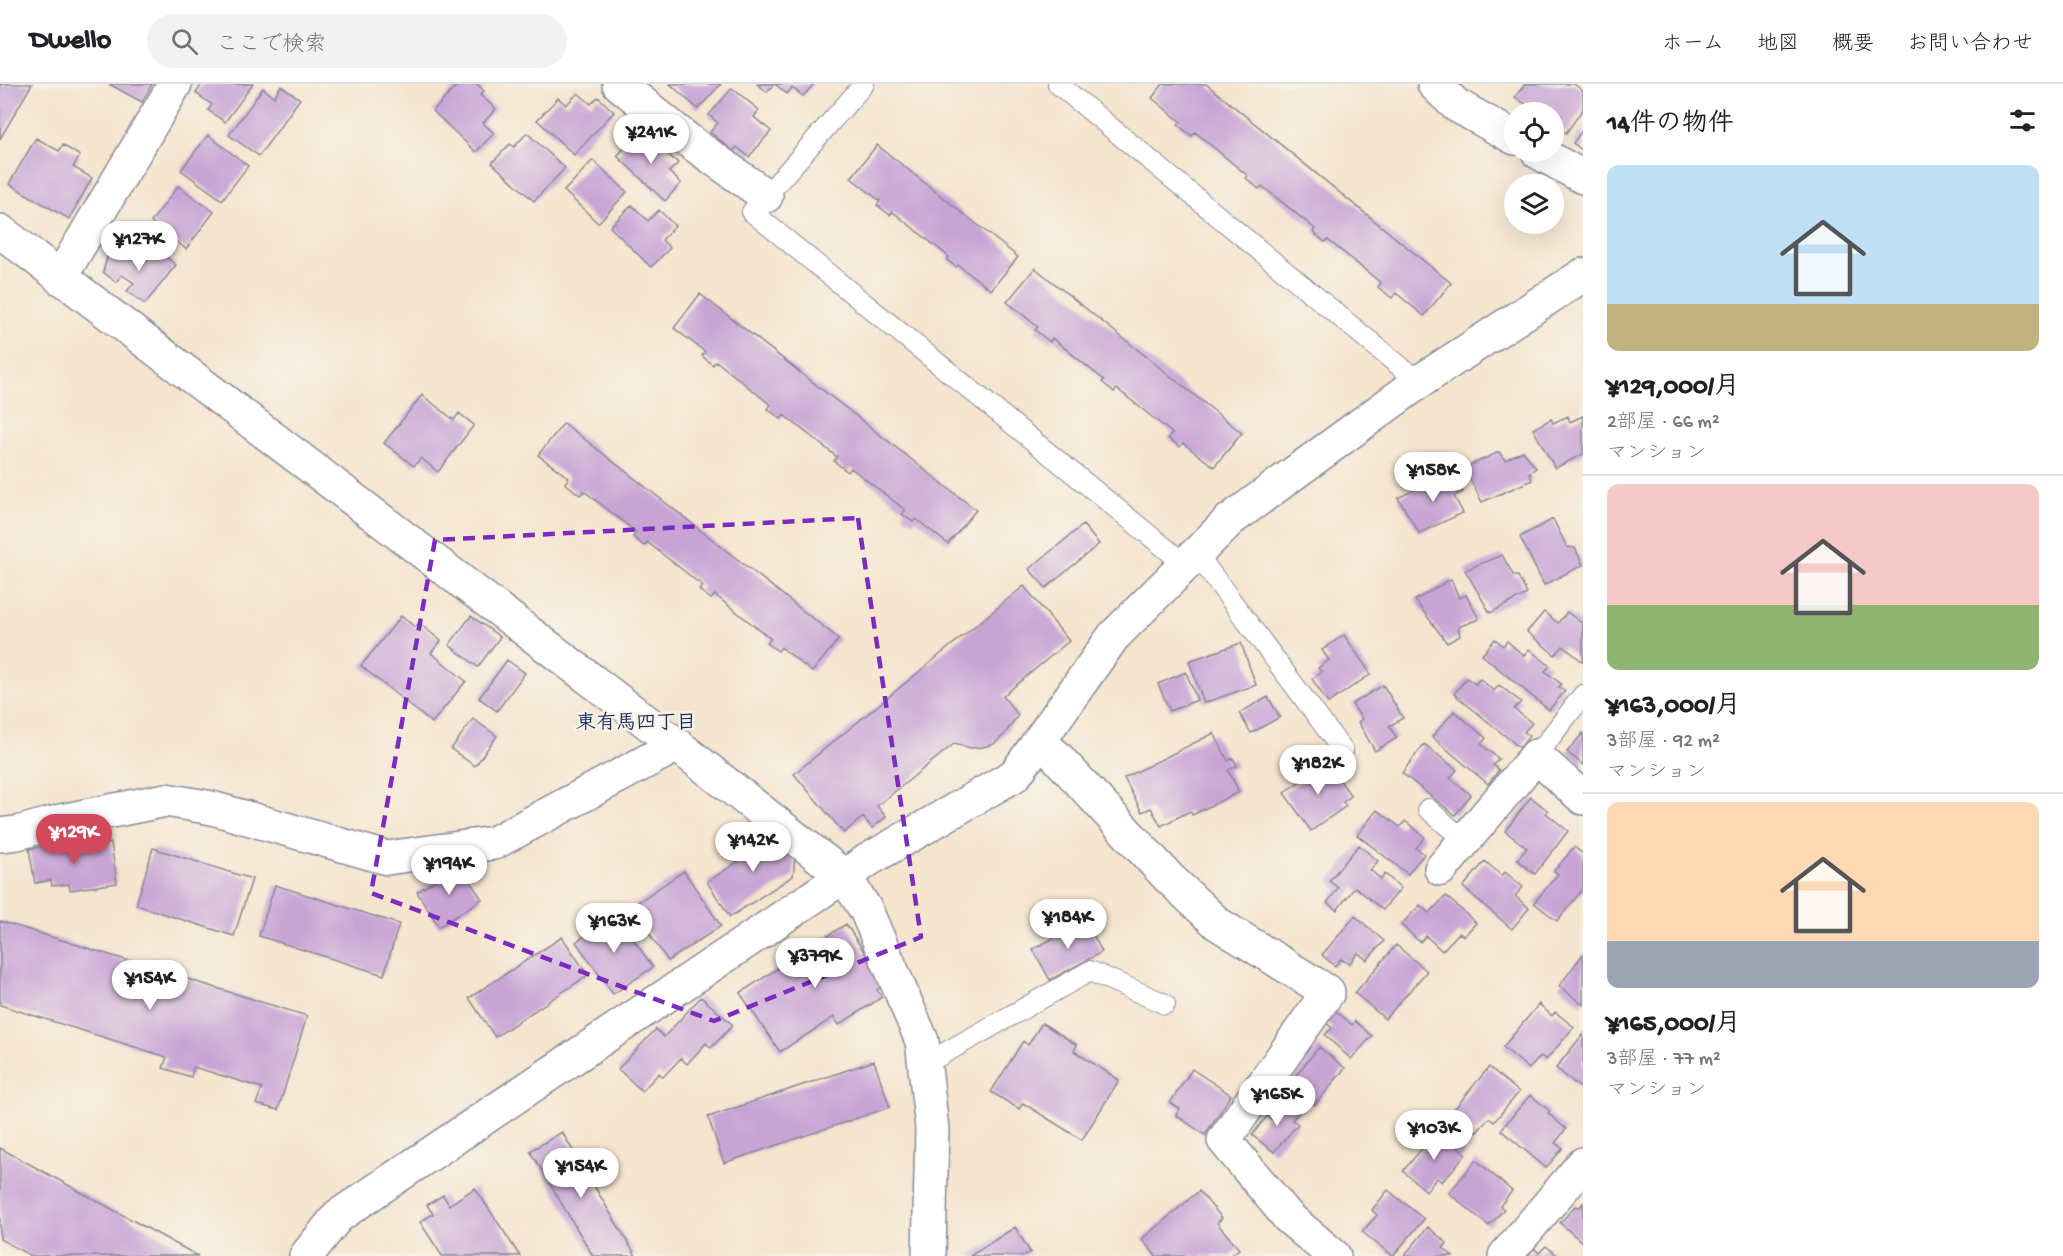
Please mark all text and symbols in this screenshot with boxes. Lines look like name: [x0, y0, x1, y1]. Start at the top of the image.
search box: [147, 14, 567, 68]
text: Dwello: [30, 25, 111, 58]
icon: search: [168, 25, 201, 58]
text: ここで検索: [216, 33, 326, 59]
text: ホーム: [1662, 33, 1724, 58]
text: 地図: [1757, 33, 1799, 58]
text: 概要: [1832, 33, 1874, 58]
text: お問い合わせ: [1907, 33, 2033, 58]
map controls: [1504, 102, 1564, 234]
button: locate: [1504, 102, 1564, 162]
icon: filters: [2006, 104, 2039, 137]
text: 14件の物件: [1607, 110, 1734, 141]
pin: ¥241K: [609, 114, 693, 165]
text: ¥241K: [627, 122, 675, 145]
button: layers: [1504, 174, 1564, 234]
icon: home: [1769, 204, 1877, 312]
pin: ¥127K: [97, 221, 181, 272]
text: ¥127K: [115, 229, 163, 252]
text: ¥129,000/月: [1607, 373, 1740, 404]
text: 2部屋 · 66 m²: [1607, 412, 1720, 435]
text: マンション: [1607, 443, 1706, 466]
pin: ¥158K: [1391, 452, 1475, 503]
text: ¥158K: [1408, 460, 1458, 483]
icon: home: [1769, 523, 1877, 631]
text: ¥163,000/月: [1607, 692, 1741, 723]
district label: 東有馬四丁目: [576, 711, 696, 736]
text: 3部屋 · 92 m²: [1607, 731, 1720, 754]
pin: ¥182K: [1276, 745, 1360, 796]
text: ¥182K: [1293, 753, 1343, 776]
text: マンション: [1607, 762, 1706, 785]
pin: ¥129K: [32, 814, 116, 865]
text: ¥129K: [50, 822, 98, 845]
pin: ¥142K: [711, 822, 795, 873]
text: ¥142K: [729, 830, 777, 853]
icon: home: [1769, 841, 1877, 949]
pin: ¥194K: [407, 845, 491, 896]
text: ¥194K: [425, 853, 473, 876]
pin: ¥184K: [1026, 899, 1110, 950]
pin: ¥163K: [572, 903, 656, 954]
text: ¥184K: [1044, 907, 1092, 930]
text: ¥163K: [590, 911, 638, 934]
pin: ¥379K: [773, 938, 857, 989]
text: ¥379K: [789, 946, 841, 969]
pin: ¥154K: [108, 960, 192, 1011]
text: ¥154K: [126, 968, 174, 991]
text: ¥165,000/月: [1607, 1010, 1741, 1041]
text: 3部屋 · 77 m²: [1607, 1049, 1721, 1072]
pin: ¥165K: [1235, 1076, 1319, 1127]
text: マンション: [1607, 1080, 1706, 1103]
text: ¥165K: [1252, 1084, 1302, 1107]
pin: ¥103K: [1392, 1110, 1476, 1161]
text: ¥103K: [1409, 1118, 1459, 1141]
pin: ¥154K: [539, 1148, 623, 1199]
text: ¥154K: [557, 1156, 605, 1179]

